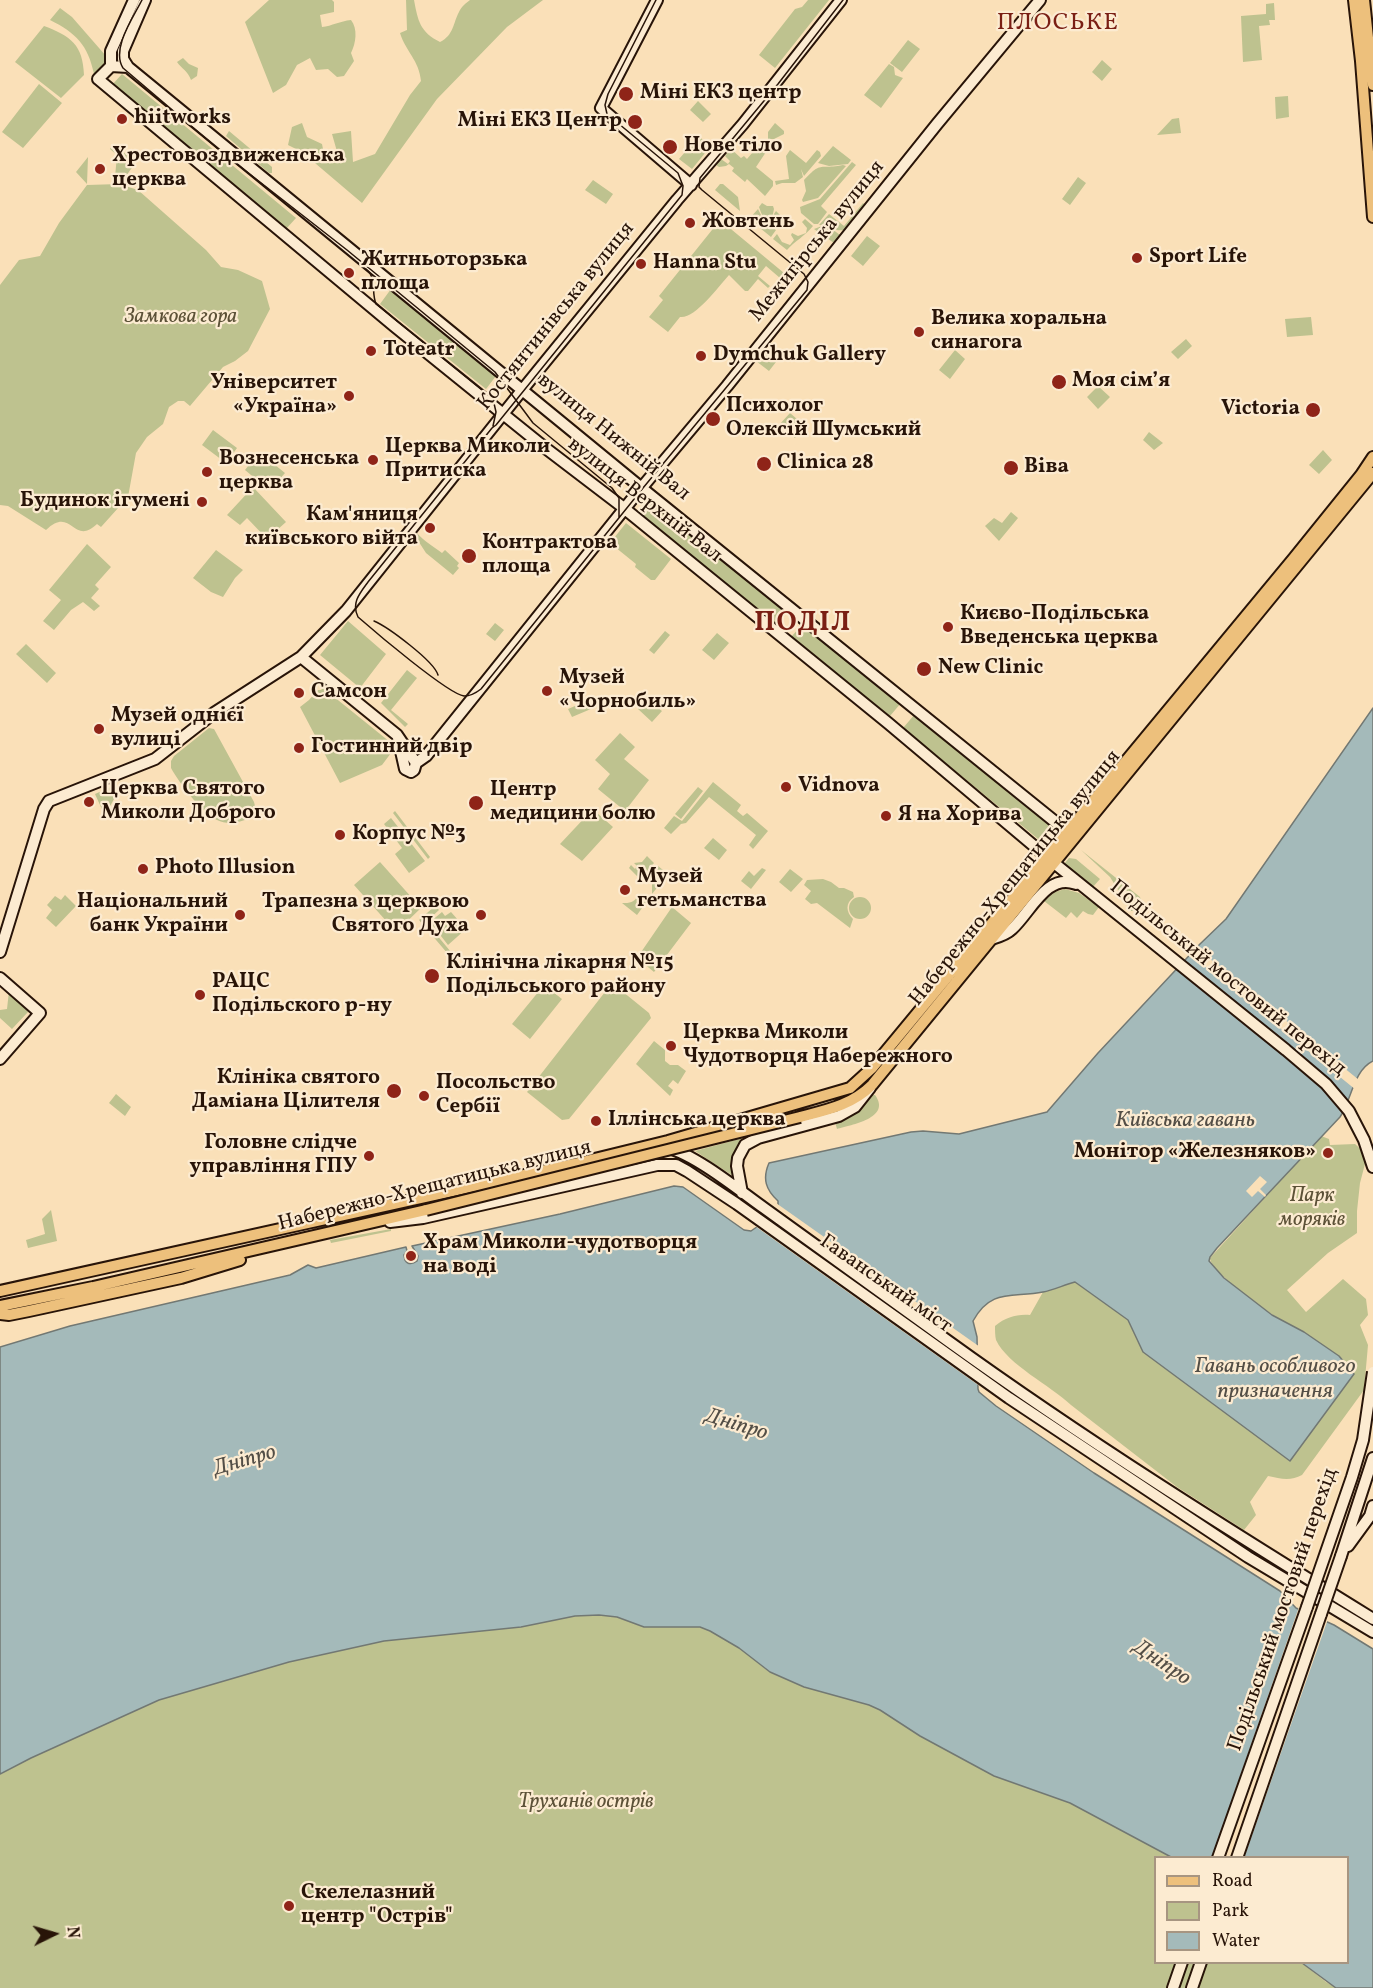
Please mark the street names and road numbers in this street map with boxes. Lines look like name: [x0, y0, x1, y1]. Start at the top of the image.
street label: Межигірська вулиця: [745, 156, 891, 328]
street label: Костянтинівська вулиця: [473, 218, 641, 416]
street label: вулиця Нижній Вал: [531, 369, 695, 507]
street label: вулиця Верхній Вал: [562, 433, 726, 569]
street label: Набережно-Хрещатицька вулиця: [905, 746, 1127, 1012]
street label: Подільський мостовий перехід: [1103, 876, 1351, 1082]
street label: Набережно-Хрещатицька вулиця: [276, 1136, 594, 1238]
street label: Гаванський міст: [814, 1230, 956, 1340]
street label: Подільський мостовий перехід: [1224, 1465, 1344, 1755]

